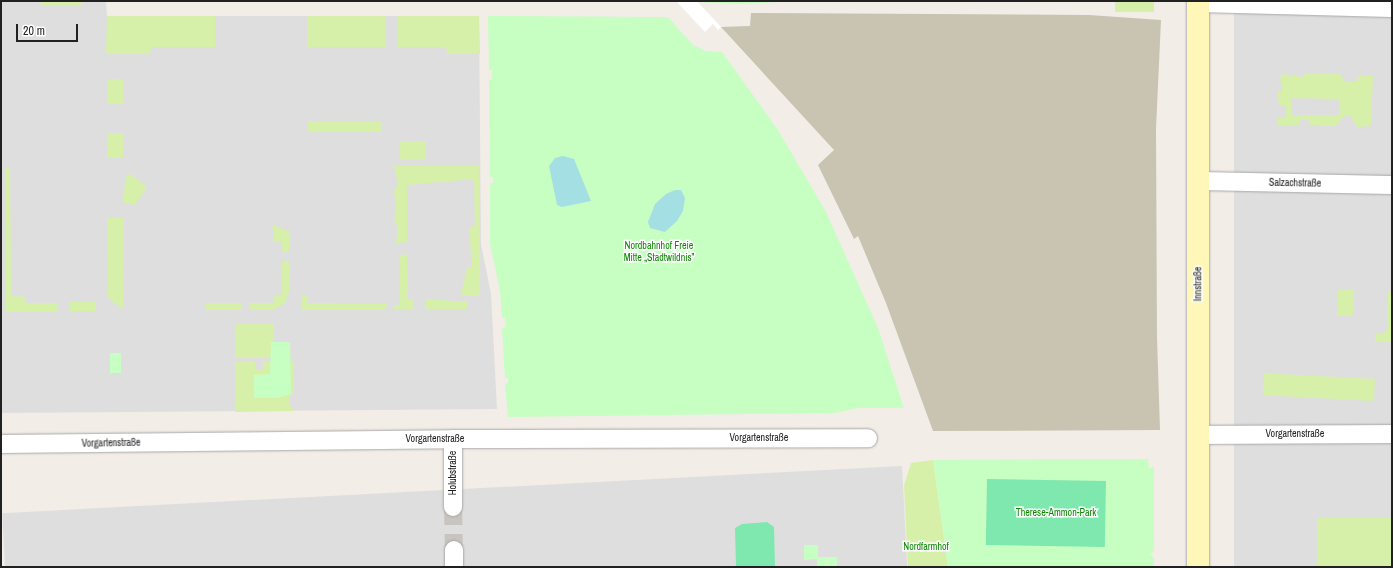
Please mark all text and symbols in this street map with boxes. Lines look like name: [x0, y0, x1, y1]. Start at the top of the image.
scale bar: [18, 16, 80, 42]
text: 20 m: [23, 23, 45, 39]
street label: Salzachstraße: [1269, 177, 1321, 189]
park label: Nordbahnhof Freie Mitte „Stadtwildnis”: [624, 239, 694, 262]
street label: Innstraße: [1192, 267, 1204, 301]
street label: Vorgartenstraße: [1266, 428, 1324, 440]
street label: Vorgartenstraße: [730, 432, 788, 444]
street label: Vorgartenstraße: [406, 433, 464, 445]
street label: Vorgartenstraße: [81, 436, 141, 450]
street label: Holubstraße: [447, 451, 459, 495]
park label: Therese-Ammon-Park: [1016, 507, 1096, 519]
park label: Nordfarmhof: [903, 541, 949, 553]

